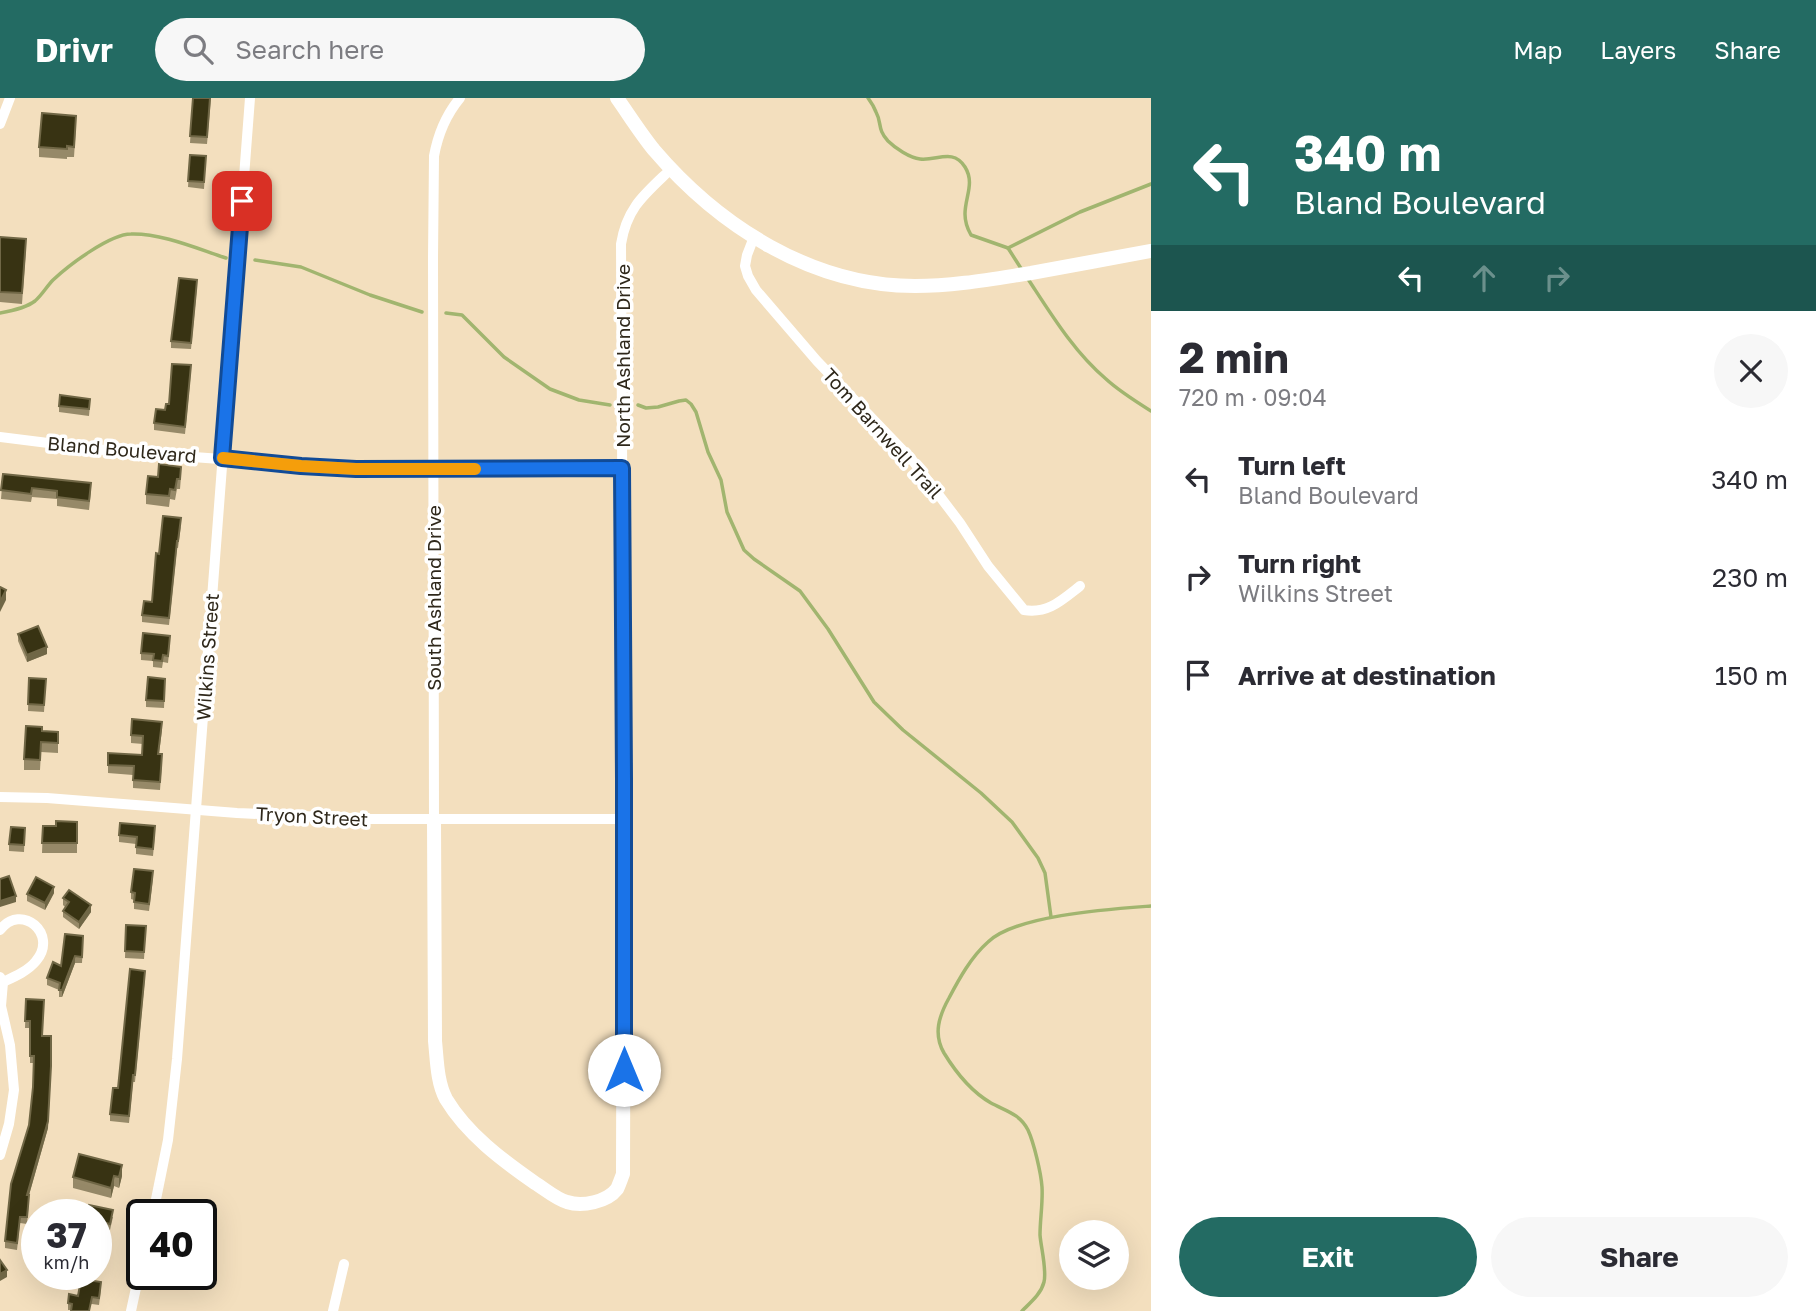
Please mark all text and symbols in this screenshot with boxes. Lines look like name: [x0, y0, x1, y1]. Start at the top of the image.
search box: [155, 18, 645, 81]
text: Drivr: [35, 30, 113, 69]
icon: search: [179, 30, 217, 68]
text: Search here: [235, 34, 384, 65]
text: Map: [1513, 35, 1562, 64]
text: Layers: [1600, 35, 1676, 64]
text: Share: [1714, 35, 1781, 64]
text: 340 m: [1294, 123, 1442, 182]
icon: left: [1179, 126, 1270, 217]
pin: [212, 171, 272, 231]
icon: arrive: [223, 182, 261, 220]
text: Bland Boulevard: [1294, 183, 1546, 221]
icon: left: [1392, 259, 1430, 297]
icon: ahead: [1465, 259, 1503, 297]
icon: right: [1538, 259, 1576, 297]
street label: North Ashland Drive: [611, 264, 634, 448]
text: 2 min: [1179, 332, 1289, 382]
button: close: [1714, 334, 1788, 408]
street label: Tom Barnwell Trail: [818, 363, 948, 503]
text: 720 m · 09:04: [1179, 383, 1327, 411]
street label: Bland Boulevard: [47, 431, 197, 467]
text: Turn left: [1238, 450, 1346, 481]
icon: left: [1179, 460, 1217, 498]
text: 340 m: [1711, 464, 1788, 495]
text: Bland Boulevard: [1238, 481, 1419, 509]
street label: South Ashland Drive: [422, 505, 445, 691]
text: Turn right: [1238, 548, 1361, 579]
icon: right: [1179, 558, 1217, 596]
text: 230 m: [1712, 562, 1788, 593]
text: Wilkins Street: [1238, 579, 1393, 607]
street label: Wilkins Street: [191, 592, 223, 722]
icon: arrive: [1179, 656, 1217, 694]
text: Arrive at destination: [1238, 660, 1496, 691]
text: 150 m: [1715, 660, 1788, 691]
street label: Tryon Street: [255, 802, 369, 830]
position arrow: [587, 1033, 661, 1107]
speed limit sign: 40: [126, 1199, 217, 1290]
text: 37: [46, 1214, 87, 1256]
button: Exit: [1179, 1217, 1477, 1297]
button: Share: [1491, 1217, 1788, 1297]
map controls: [1059, 1220, 1129, 1290]
button: layers: [1059, 1220, 1129, 1290]
text: km/h: [44, 1251, 89, 1273]

